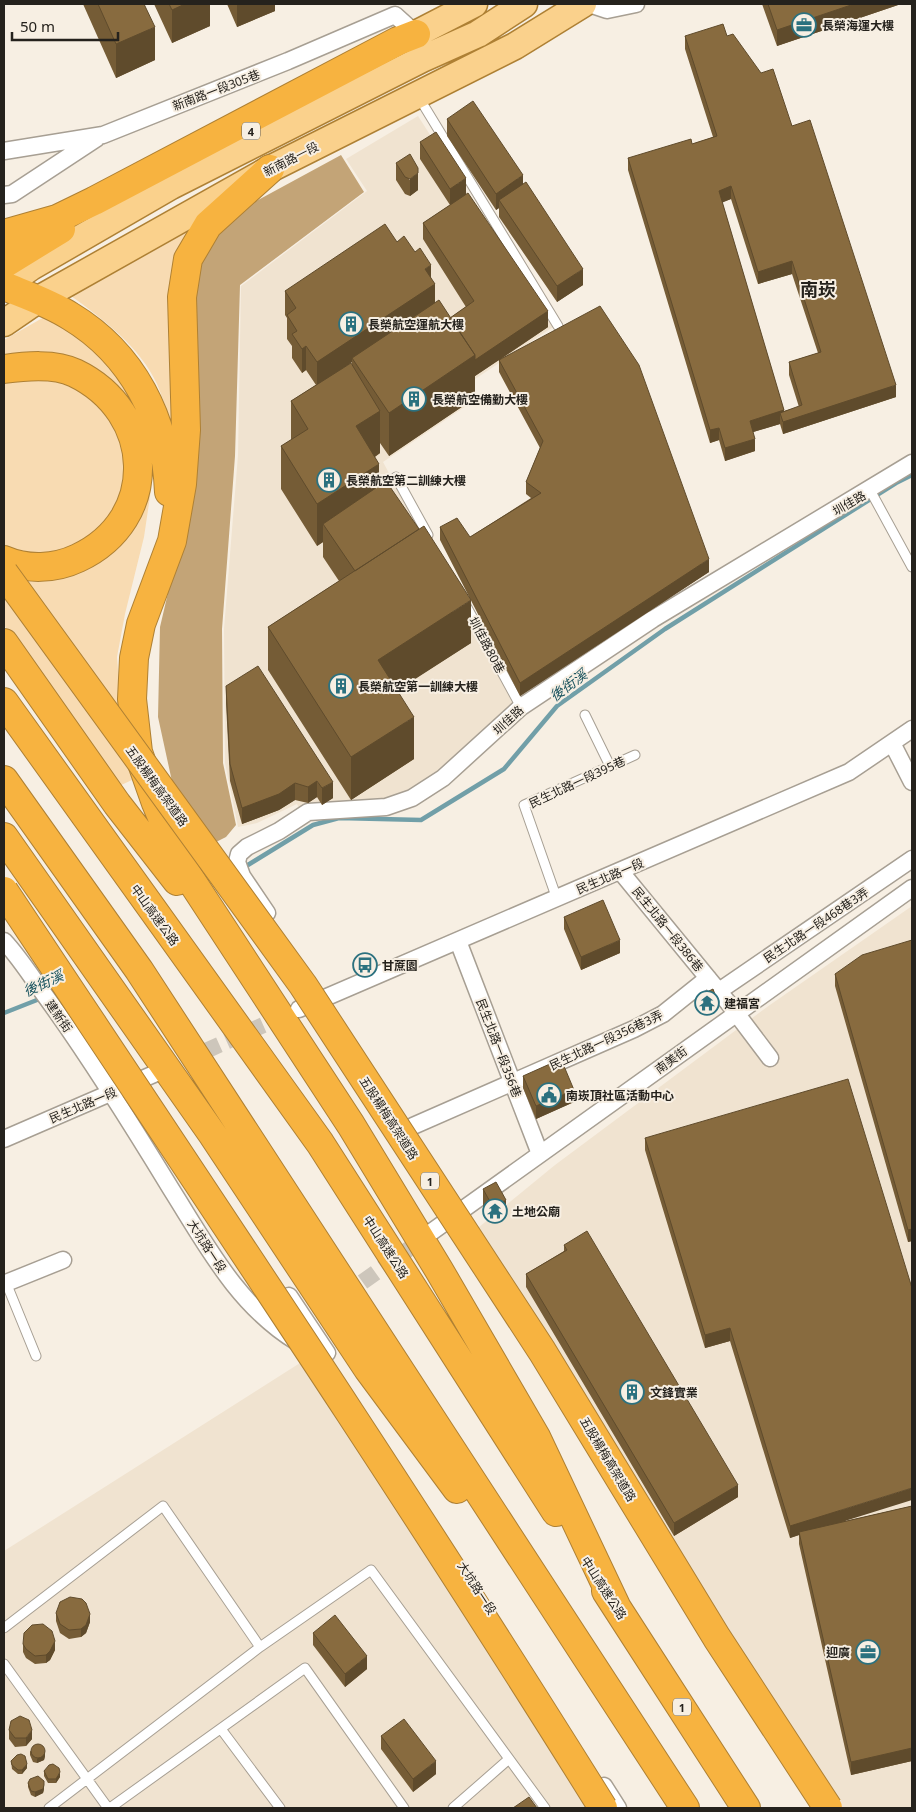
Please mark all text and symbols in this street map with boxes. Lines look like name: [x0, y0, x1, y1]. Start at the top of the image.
scale bar: [12, 10, 119, 42]
office icon: 長榮海運大樓: [791, 12, 817, 38]
text: 50 m: [20, 16, 55, 36]
place label: 長榮海運大樓: [822, 17, 894, 34]
street label: 新南路一段305巷: [170, 65, 262, 115]
road number: 4: [242, 122, 260, 140]
street label: 新南路一段: [260, 138, 322, 180]
district label: 南崁: [800, 277, 836, 301]
building icon: 長榮航空運航大樓: [338, 311, 364, 337]
place label: 長榮航空運航大樓: [368, 316, 464, 333]
building icon: 長榮航空備勤大樓: [401, 386, 427, 412]
place label: 長榮航空備勤大樓: [432, 391, 528, 408]
building icon: 長榮航空第二訓練大樓: [316, 467, 342, 493]
place label: 長榮航空第二訓練大樓: [346, 472, 466, 489]
street label: 圳佳路: [829, 487, 869, 519]
street label: 圳佳路80巷: [465, 614, 509, 676]
water label: 後街溪: [546, 664, 592, 705]
building icon: 長榮航空第一訓練大樓: [328, 673, 354, 699]
place label: 長榮航空第一訓練大樓: [358, 678, 478, 695]
street label: 圳佳路: [489, 702, 527, 738]
street label: 五股楊梅高架道路: [122, 742, 192, 830]
street label: 民生北路一段395巷: [526, 752, 628, 812]
street label: 民生北路一段: [574, 854, 646, 898]
street label: 中山高速公路: [127, 881, 183, 949]
street label: 民生北路一段386巷: [628, 883, 708, 975]
street label: 民生北路一段468巷3弄: [760, 883, 872, 967]
bus stop icon: 甘蔗園: [352, 952, 378, 978]
place label: 甘蔗園: [382, 957, 418, 974]
water label: 後街溪: [20, 965, 68, 1000]
temple icon: 建福宮: [694, 990, 720, 1016]
place label: 建福宮: [724, 995, 760, 1012]
street label: 建新街: [42, 996, 76, 1036]
street label: 民生北路一段356巷: [472, 996, 526, 1100]
street label: 民生北路一段356巷3弄: [546, 1006, 666, 1074]
street label: 南美街: [651, 1043, 691, 1077]
street label: 五股楊梅高架道路: [356, 1073, 422, 1163]
public building icon: 南崁頂社區活動中心: [536, 1082, 562, 1108]
street label: 民生北路一段: [47, 1083, 119, 1127]
place label: 南崁頂社區活動中心: [566, 1087, 674, 1104]
road number: 1: [421, 1172, 439, 1190]
temple icon: 土地公廟: [482, 1198, 508, 1224]
place label: 土地公廟: [512, 1203, 560, 1220]
street label: 中山高速公路: [359, 1212, 413, 1282]
street label: 大坑路一段: [184, 1216, 230, 1276]
building icon: 文鋒實業: [619, 1379, 645, 1405]
place label: 文鋒實業: [650, 1384, 698, 1401]
street label: 五股楊梅高架道路: [576, 1413, 640, 1505]
street label: 中山高速公路: [577, 1553, 631, 1623]
street label: 大坑路一段: [454, 1558, 500, 1618]
office icon: 迎廣: [855, 1639, 881, 1665]
place label: 迎廣: [826, 1644, 850, 1661]
road number: 1: [673, 1698, 691, 1715]

